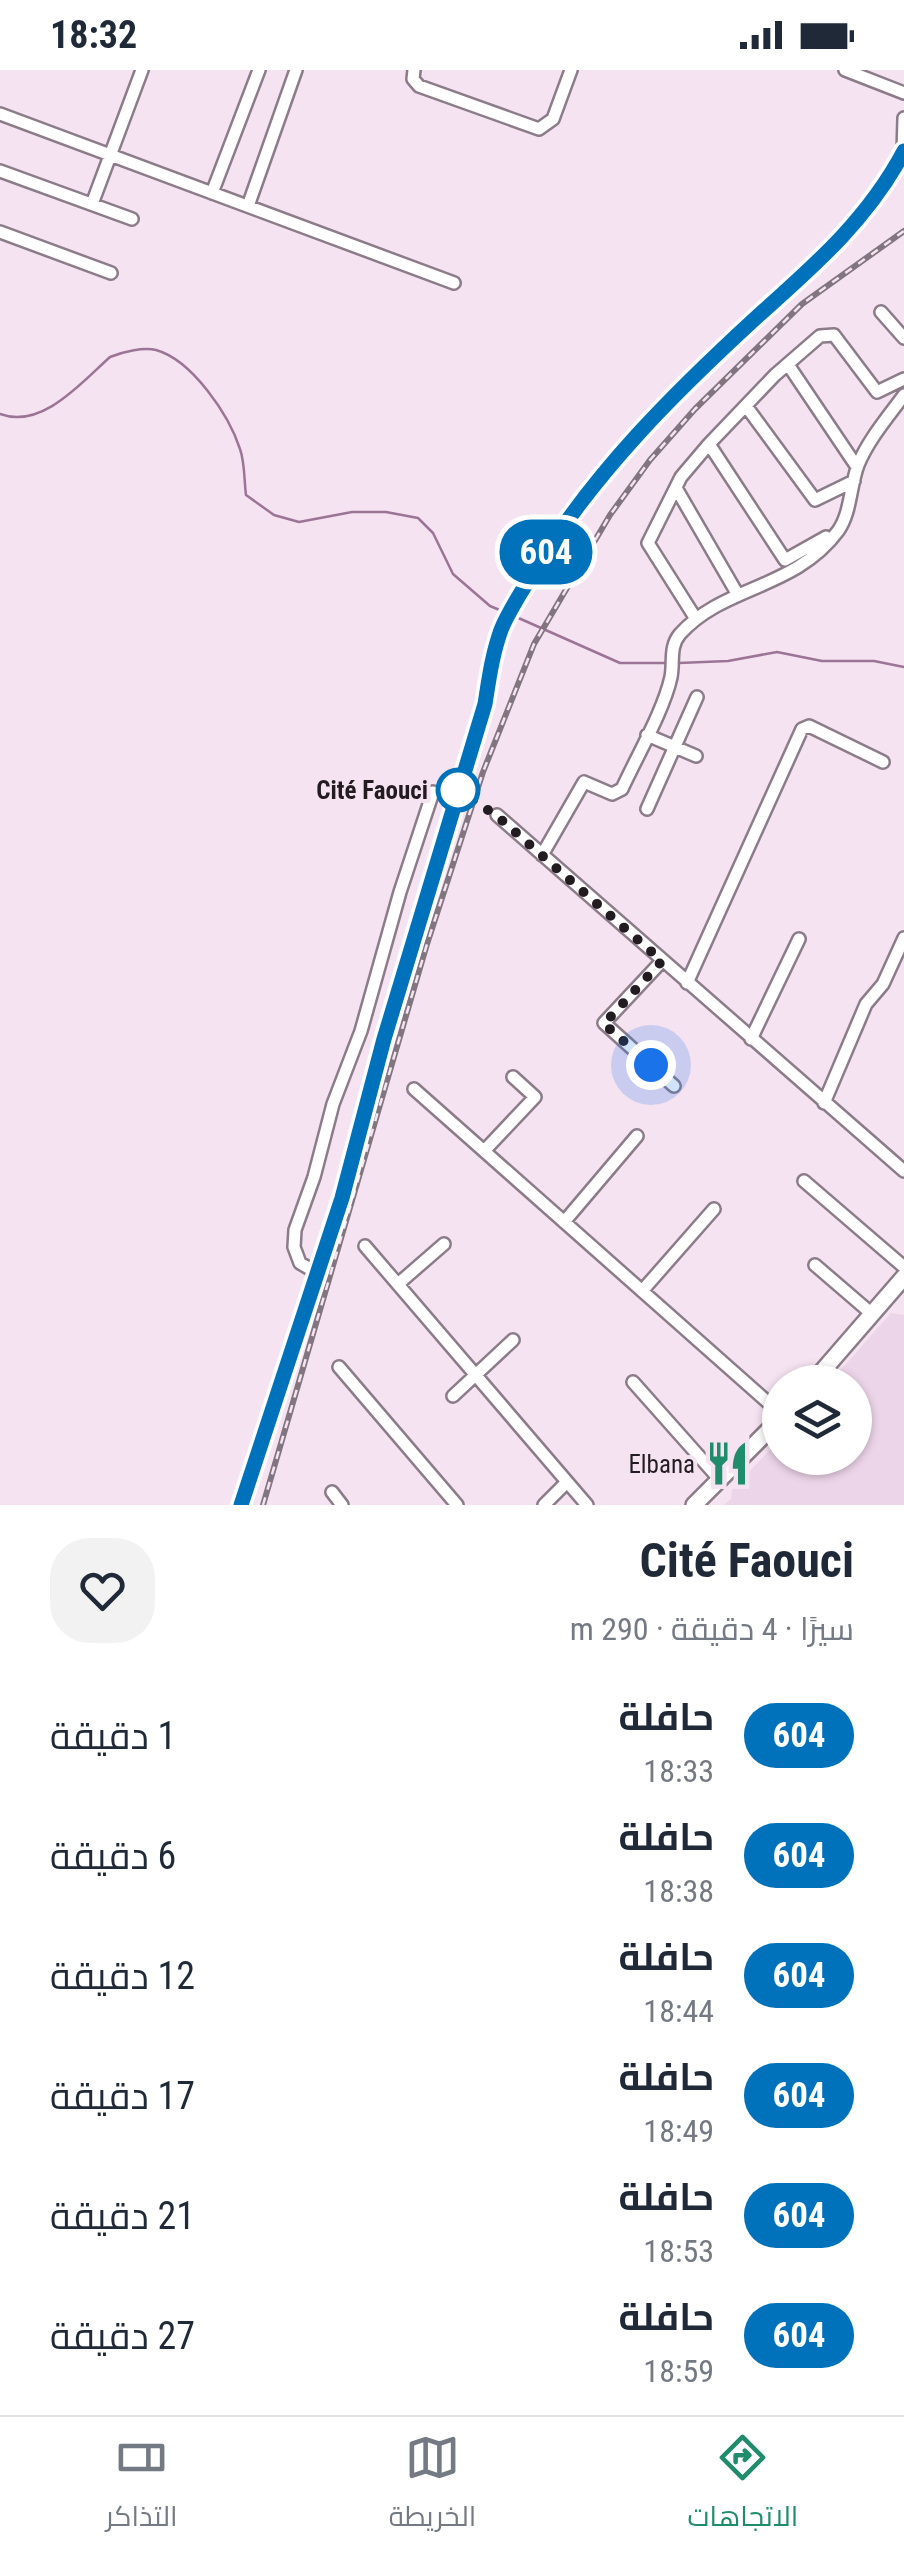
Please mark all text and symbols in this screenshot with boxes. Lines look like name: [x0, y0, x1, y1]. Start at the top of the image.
text: 18:32: [50, 13, 137, 57]
line badge: 604: [488, 520, 604, 584]
text: 604: [519, 532, 573, 573]
marker: Cité Faouci: [437, 769, 479, 811]
place label: Cité Faouci: [316, 776, 428, 805]
your location: [626, 1040, 676, 1090]
map controls: [762, 1365, 872, 1475]
button: layers: [762, 1365, 872, 1475]
restaurant icon: Elbana: [704, 1440, 752, 1488]
place label: Elbana: [628, 1450, 695, 1479]
text: Cité Faouci: [639, 1532, 854, 1589]
button: heart: [50, 1538, 155, 1643]
text: سيرًا · 4 دقيقة · 290 m: [570, 1610, 854, 1648]
text: حافلة: [618, 1695, 714, 1739]
text: 1 دقيقة: [50, 1714, 176, 1758]
text: 604: [772, 1715, 826, 1756]
text: 18:33: [643, 1752, 714, 1790]
text: حافلة: [618, 1815, 714, 1859]
text: 6 دقيقة: [50, 1834, 176, 1878]
text: 604: [772, 1835, 826, 1876]
text: 18:38: [643, 1872, 714, 1910]
text: حافلة: [618, 1935, 714, 1979]
text: 12 دقيقة: [50, 1954, 195, 1998]
text: 604: [772, 1955, 826, 1996]
text: 18:44: [643, 1992, 714, 2030]
text: حافلة: [618, 2055, 714, 2099]
text: 17 دقيقة: [50, 2074, 195, 2118]
text: 604: [772, 2075, 826, 2116]
text: 18:49: [643, 2112, 714, 2150]
text: حافلة: [618, 2175, 714, 2219]
text: 21 دقيقة: [50, 2194, 195, 2238]
text: 604: [772, 2195, 826, 2236]
text: 18:53: [643, 2232, 714, 2270]
text: حافلة: [618, 2295, 714, 2339]
text: 27 دقيقة: [50, 2314, 195, 2358]
text: 604: [772, 2315, 826, 2356]
text: 18:59: [643, 2352, 714, 2390]
tab: التذاكر: [106, 2430, 178, 2542]
tab: الخريطة: [389, 2430, 476, 2542]
tab: الاتجاهات: [688, 2430, 798, 2542]

